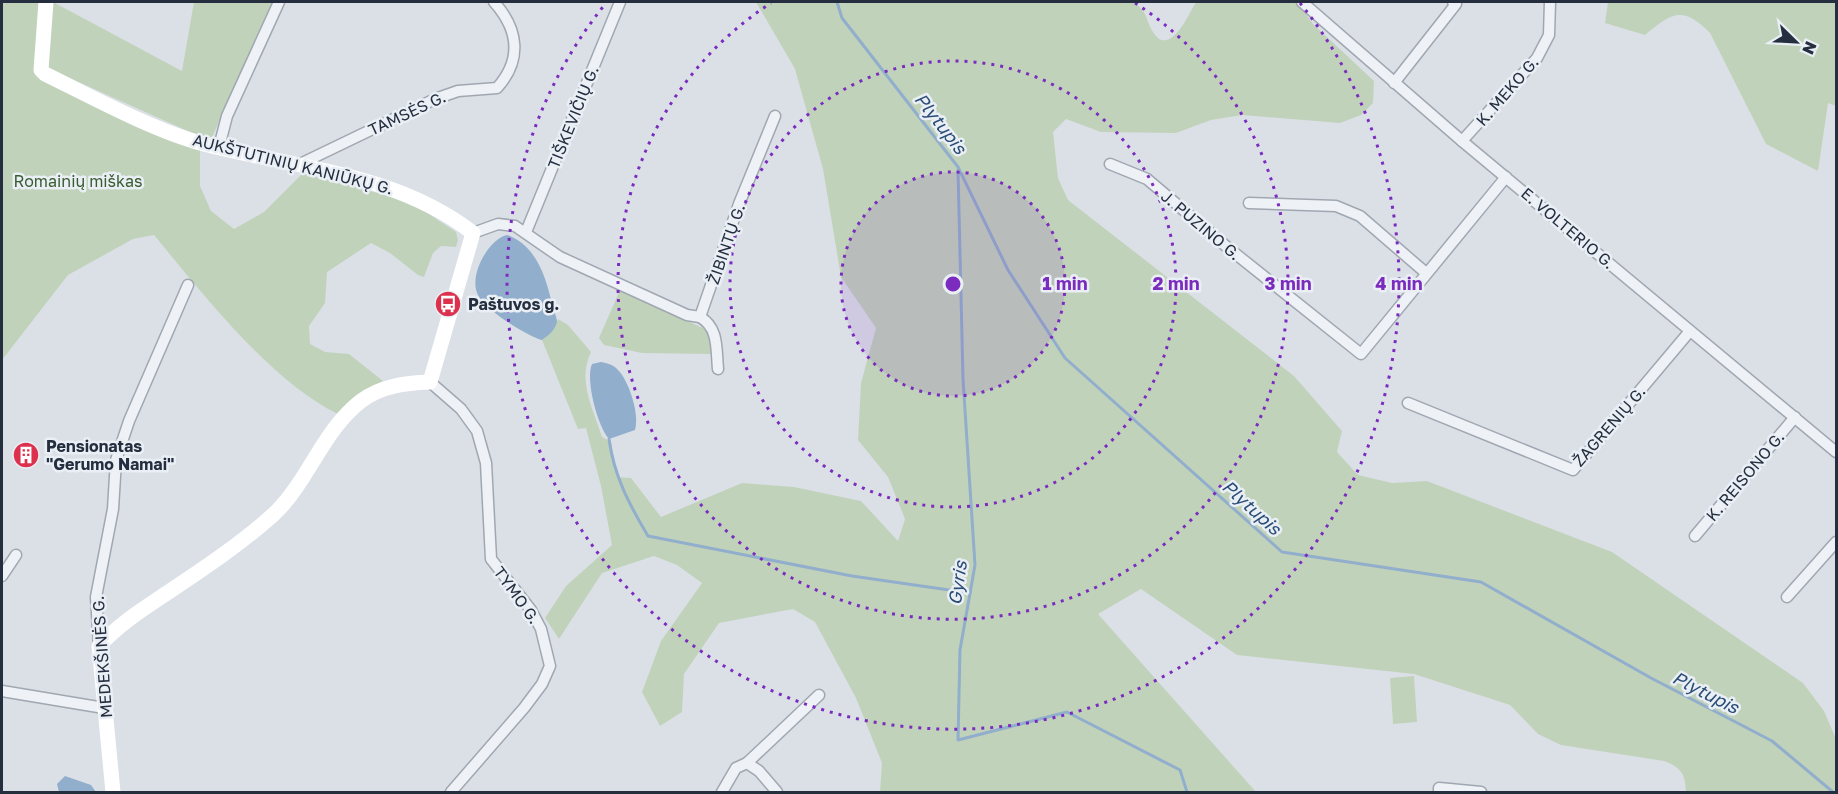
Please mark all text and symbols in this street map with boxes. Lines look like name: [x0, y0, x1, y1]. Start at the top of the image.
north arrow: [1766, 12, 1826, 72]
text: N: [1798, 38, 1821, 58]
street label: K. MEKO G.: [1471, 52, 1543, 130]
street label: TIŠKEVIČIŲ G.: [543, 63, 603, 171]
street label: TAMSĖS G.: [365, 86, 449, 140]
water label: Plytupis: [910, 88, 973, 159]
street label: AUKŠTUTINIŲ KANIŪKŲ G.: [191, 129, 395, 199]
park label: Romainių miškas: [14, 171, 142, 191]
street label: E. VOLTERIO G.: [1517, 183, 1619, 273]
street label: J. PUZINO G.: [1157, 186, 1245, 264]
street label: ŽIBINTŲ G.: [703, 201, 749, 287]
text: 1 min: [1042, 272, 1088, 294]
text: 2 min: [1152, 272, 1200, 294]
text: 3 min: [1264, 272, 1312, 294]
text: 4 min: [1375, 272, 1423, 294]
centre of rings: [943, 274, 963, 294]
bus stop icon: Paštuvos g.: [433, 289, 463, 319]
place label: Paštuvos g.: [468, 294, 559, 314]
street label: ŽAGRENIŲ G.: [1568, 381, 1650, 471]
street label: K. REISONO G.: [1702, 427, 1788, 525]
place label: Pensionatas "Gerumo Namai": [46, 436, 174, 474]
building icon: Pensionatas "Gerumo Namai": [11, 440, 41, 470]
water label: Plytupis: [1218, 475, 1287, 540]
water label: Gyris: [943, 558, 971, 606]
street label: TYMO G.: [490, 562, 544, 628]
street label: MEDEKŠINĖS G.: [88, 595, 116, 719]
water label: Plytupis: [1669, 666, 1744, 719]

